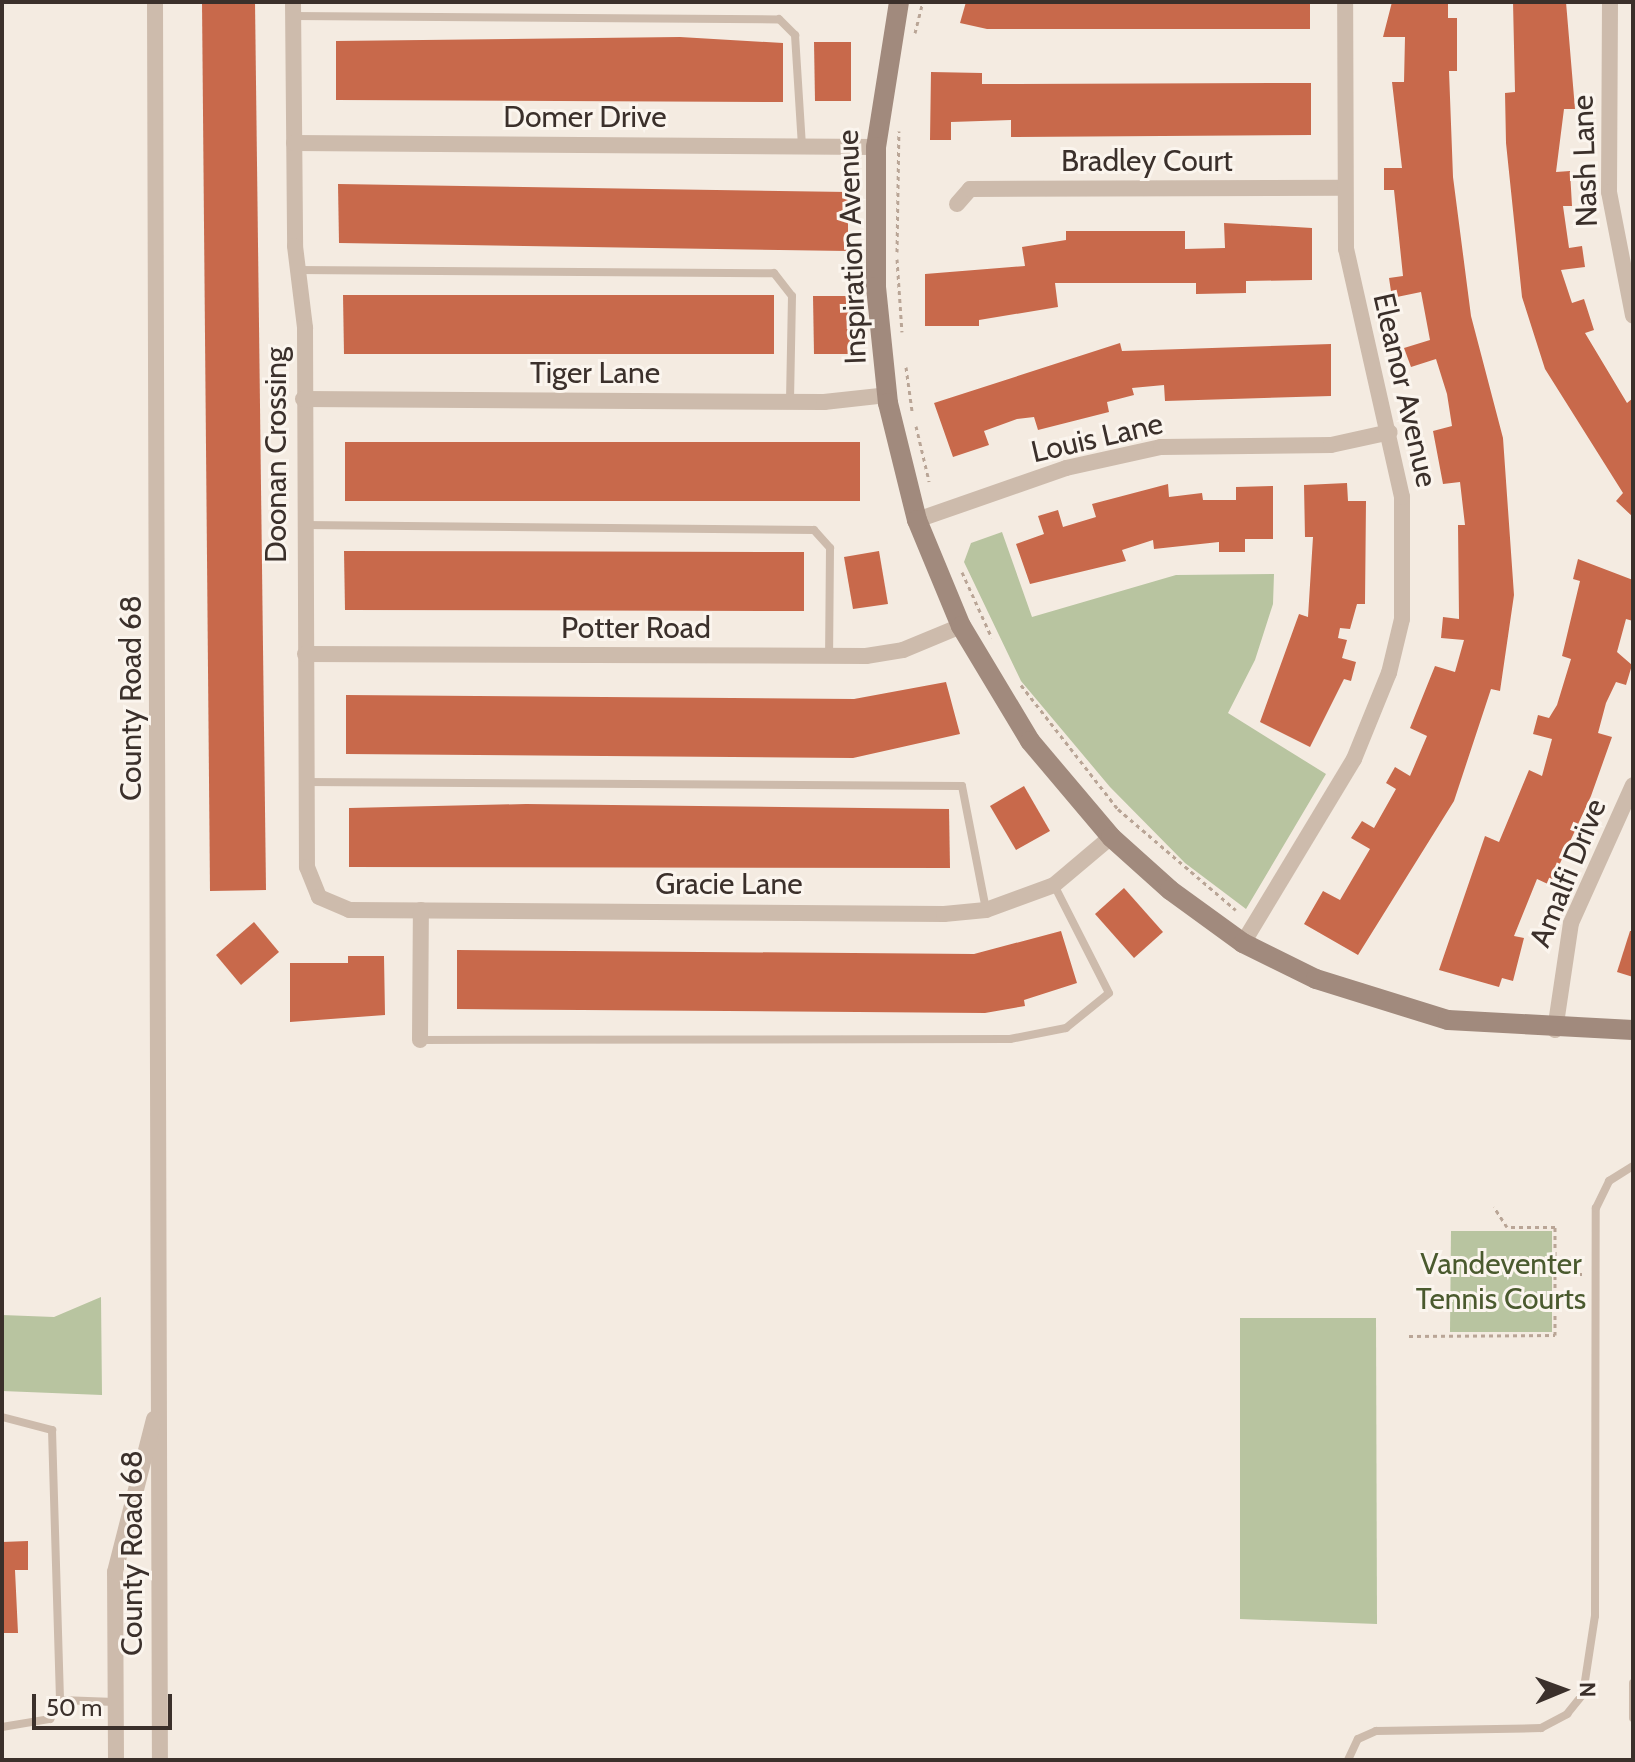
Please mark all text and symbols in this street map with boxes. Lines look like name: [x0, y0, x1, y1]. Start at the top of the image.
street label: Nash Lane: [1565, 94, 1605, 228]
street label: Domer Drive: [503, 99, 667, 135]
street label: Inspiration Avenue: [830, 129, 874, 365]
street label: Bradley Court: [1061, 143, 1233, 179]
street label: Eleanor Avenue: [1365, 290, 1445, 490]
street label: Doonan Crossing: [258, 347, 294, 563]
street label: Tiger Lane: [530, 355, 660, 391]
street label: Louis Lane: [1028, 405, 1166, 471]
street label: County Road 68: [113, 595, 149, 801]
street label: Potter Road: [561, 610, 711, 646]
street label: Amalfi Drive: [1522, 794, 1614, 952]
street label: Gracie Lane: [655, 866, 803, 902]
park label: Vandeventer Tennis Courts: [1416, 1246, 1586, 1316]
street label: County Road 68: [114, 1450, 150, 1656]
north arrow: [1523, 1650, 1603, 1730]
scale bar: [36, 1678, 176, 1728]
text: N: [1574, 1682, 1601, 1698]
text: 50 m: [46, 1693, 102, 1722]

